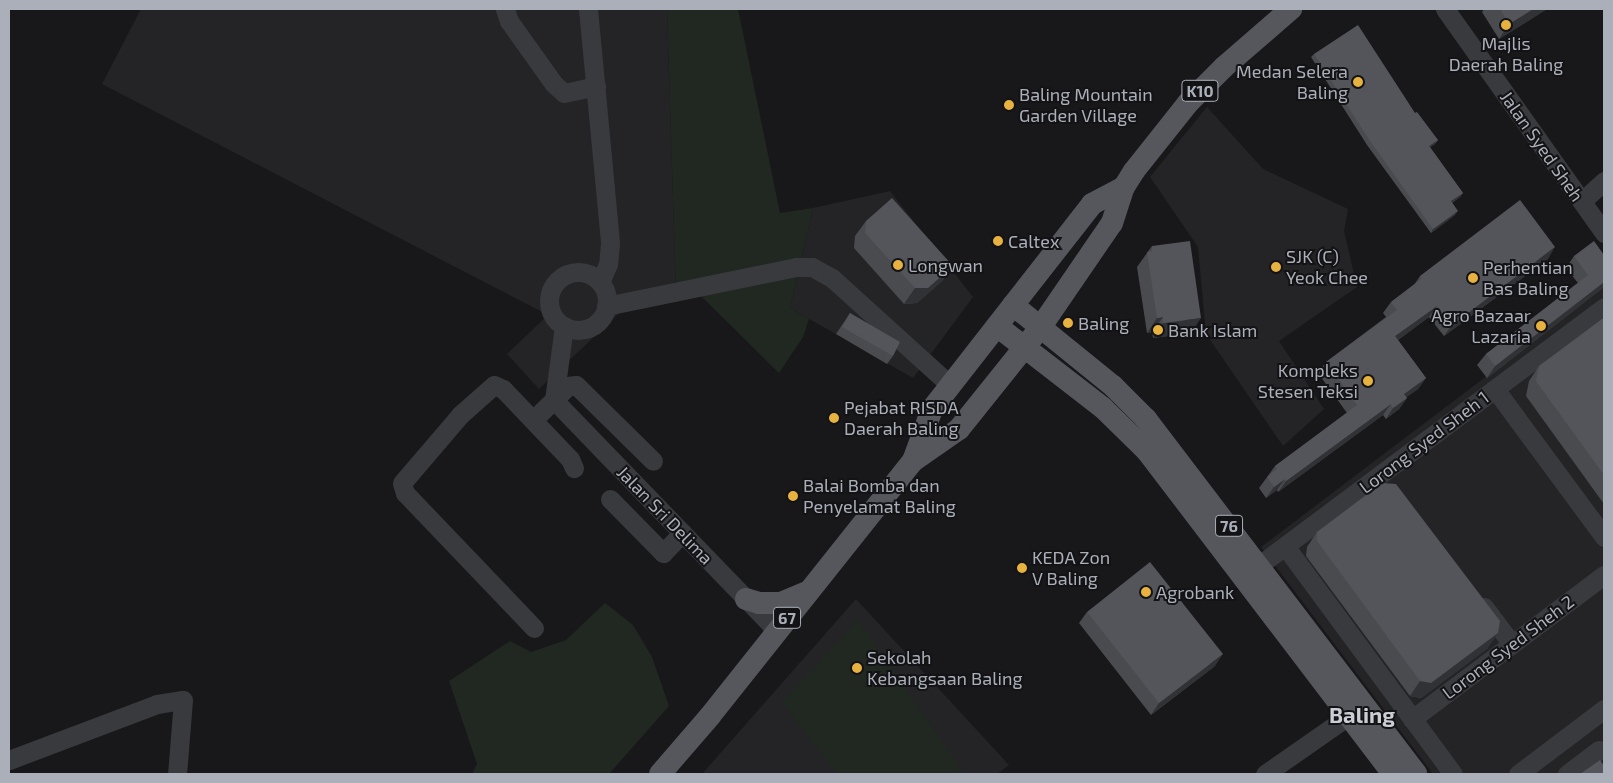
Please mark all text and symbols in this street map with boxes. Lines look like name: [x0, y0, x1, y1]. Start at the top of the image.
marker: Majlis Daerah Baling: [1500, 19, 1512, 31]
place label: Majlis Daerah Baling: [1449, 33, 1563, 76]
place label: Medan Selera Baling: [1236, 61, 1348, 104]
marker: Medan Selera Baling: [1352, 76, 1364, 88]
road number: K10: [1181, 78, 1219, 104]
place label: Baling Mountain Garden Village: [1019, 84, 1153, 126]
street label: Jalan Syed Sheh: [1496, 87, 1588, 205]
marker: Baling Mountain Garden Village: [1003, 99, 1015, 111]
place label: Caltex: [1008, 230, 1059, 252]
marker: Caltex: [992, 235, 1004, 247]
place label: SJK (C) Yeok Chee: [1286, 246, 1368, 288]
place label: Longwan: [908, 254, 983, 276]
place label: Perhentian Bas Baling: [1483, 257, 1573, 300]
marker: Longwan: [892, 259, 904, 271]
marker: SJK (C) Yeok Chee: [1270, 261, 1282, 273]
marker: Perhentian Bas Baling: [1467, 272, 1479, 284]
place label: Agro Bazaar Lazaria: [1431, 305, 1531, 348]
place label: Baling: [1078, 312, 1129, 334]
marker: Baling: [1062, 317, 1074, 329]
place label: Bank Islam: [1168, 319, 1258, 341]
marker: Agro Bazaar Lazaria: [1535, 320, 1547, 332]
marker: Bank Islam: [1152, 324, 1164, 336]
place label: Kompleks Stesen Teksi: [1257, 360, 1358, 402]
marker: Kompleks Stesen Teksi: [1362, 375, 1374, 387]
street label: Lorong Syed Sheh 1: [1355, 386, 1493, 498]
place label: Pejabat RISDA Daerah Baling: [844, 397, 959, 439]
marker: Pejabat RISDA Daerah Baling: [828, 412, 840, 424]
street label: Jalan Sri Delima: [613, 461, 717, 569]
place label: Balai Bomba dan Penyelamat Baling: [803, 475, 956, 518]
marker: Balai Bomba dan Penyelamat Baling: [787, 490, 799, 502]
road number: 76: [1214, 512, 1244, 540]
place label: KEDA Zon V Baling: [1032, 547, 1111, 590]
marker: KEDA Zon V Baling: [1016, 562, 1028, 574]
place label: Agrobank: [1156, 581, 1234, 603]
marker: Agrobank: [1140, 586, 1152, 598]
street label: Lorong Syed Sheh 2: [1438, 590, 1578, 704]
road number: 67: [772, 604, 802, 632]
place label: Sekolah Kebangsaan Baling: [867, 647, 1022, 690]
marker: Sekolah Kebangsaan Baling: [851, 662, 863, 674]
district label: Baling: [1329, 702, 1395, 728]

